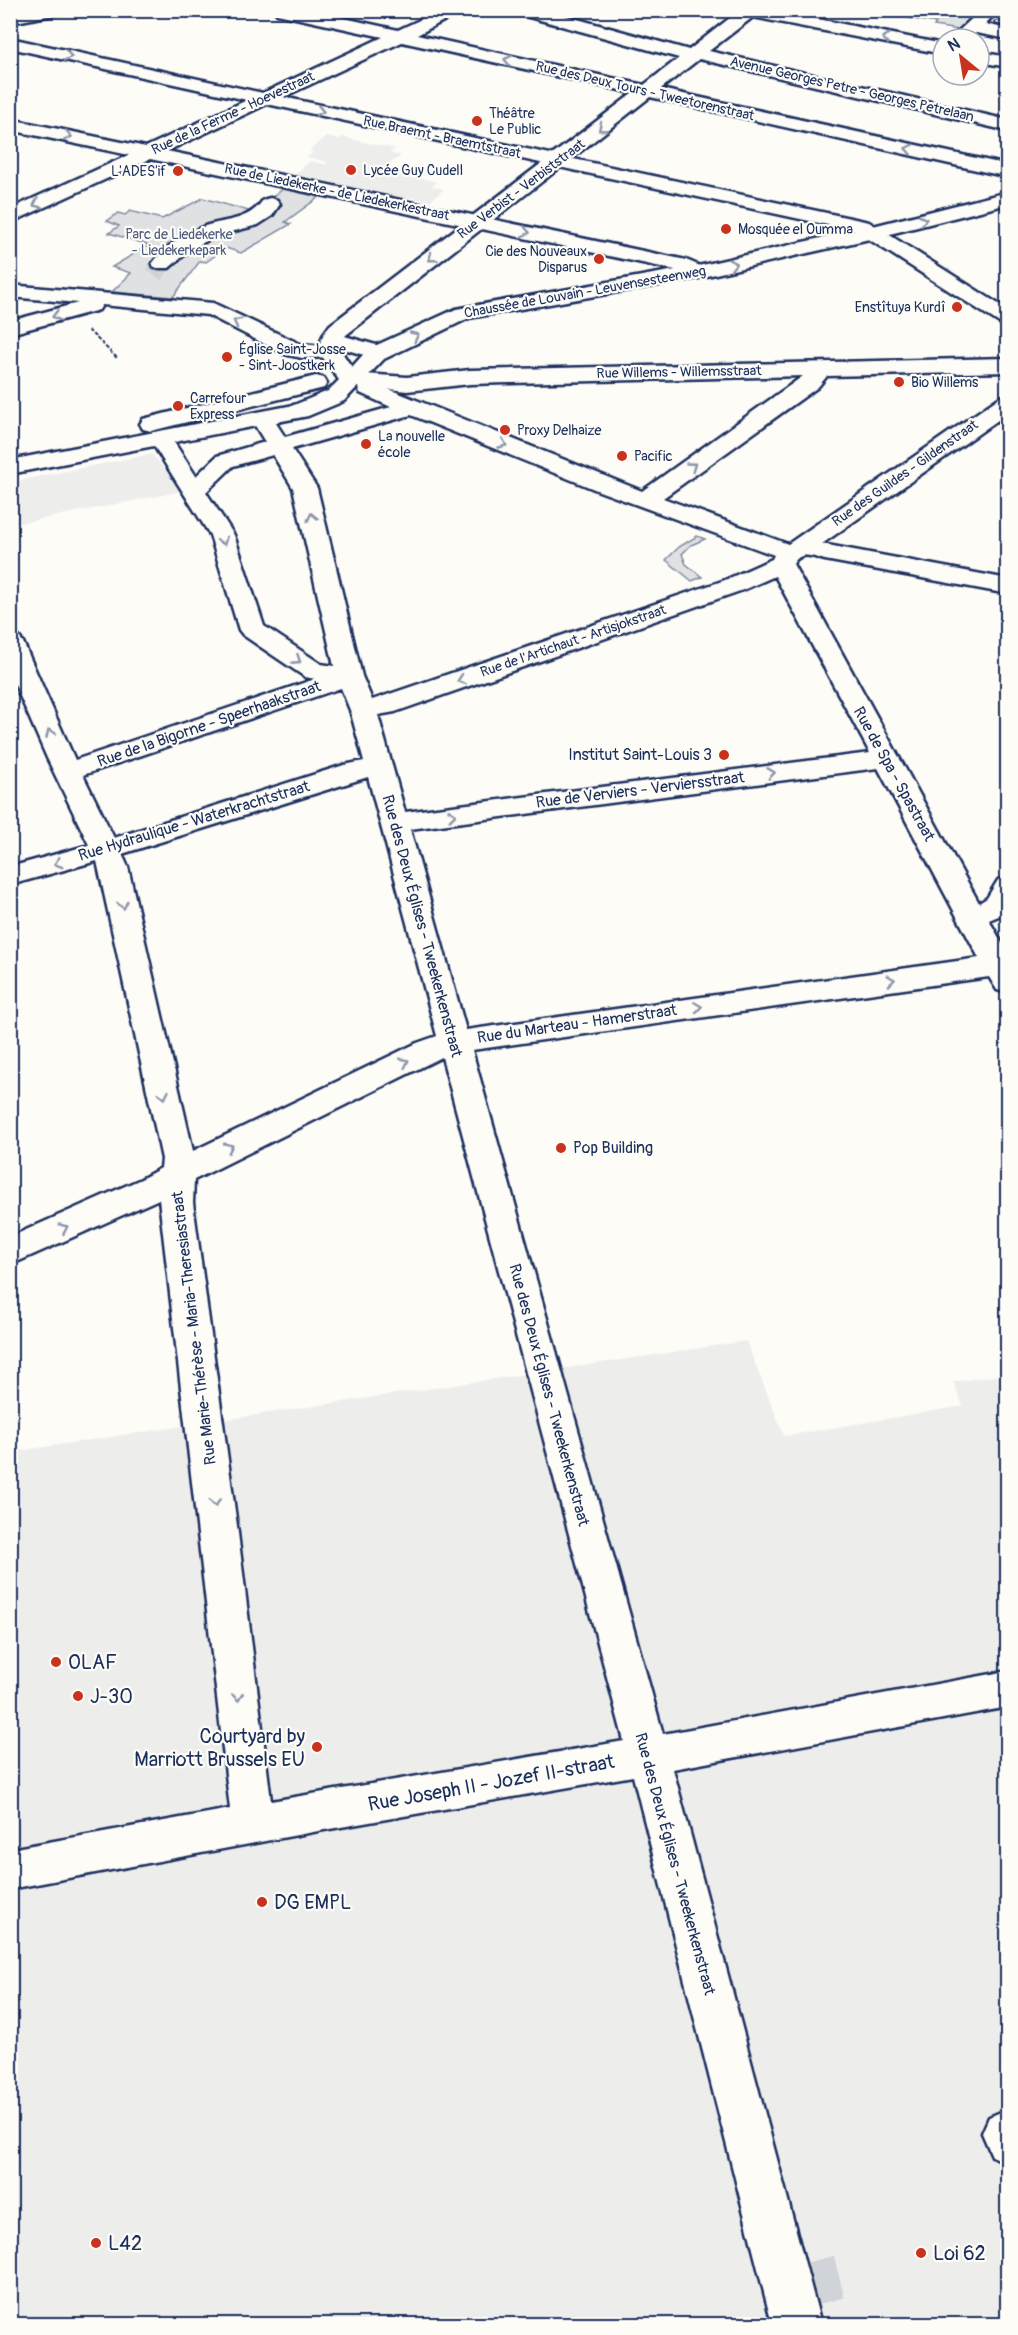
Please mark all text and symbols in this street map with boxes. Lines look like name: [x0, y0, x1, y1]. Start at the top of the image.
north arrow: [931, 27, 991, 87]
one-way arrow: [881, 32, 891, 45]
text: N: [944, 33, 964, 56]
one-way arrow: [62, 48, 72, 61]
street label: Avenue Georges Petre - Georges Petrelaan: [728, 53, 976, 125]
one-way arrow: [504, 55, 514, 68]
street label: Rue des Deux Tours - Tweetorenstraat: [534, 58, 756, 125]
street label: Rue de la Ferme - Hoevestraat: [149, 68, 317, 158]
one-way arrow: [315, 103, 325, 116]
place label: Théâtre Le Public: [489, 105, 541, 138]
street label: Rue Braemt - Braemtstraat: [362, 112, 523, 162]
marker: Théâtre Le Public: [470, 114, 484, 128]
one-way arrow: [597, 120, 608, 131]
one-way arrow: [62, 129, 72, 142]
street label: Rue Verbist - Verbiststraat: [454, 135, 588, 243]
one-way arrow: [905, 144, 915, 157]
street label: Rue de Liedekerke - de Liedekerkestraat: [223, 160, 451, 224]
place label: Lycée Guy Cudell: [363, 162, 463, 179]
place label: L'ADES'if: [111, 163, 166, 180]
marker: Lycée Guy Cudell: [344, 163, 358, 177]
marker: L'ADES'if: [171, 164, 185, 178]
one-way arrow: [32, 197, 43, 209]
one-way arrow: [918, 214, 928, 227]
place label: Mosquée el Oumma: [738, 221, 853, 238]
marker: Mosquée el Oumma: [719, 222, 733, 236]
one-way arrow: [520, 225, 530, 238]
park label: Parc de Liedekerke - Liedekerkepark: [125, 226, 233, 259]
place label: Cie des Nouveaux Disparus: [485, 243, 588, 276]
one-way arrow: [428, 250, 439, 261]
marker: Cie des Nouveaux Disparus: [592, 252, 606, 266]
one-way arrow: [728, 259, 738, 272]
street label: Chaussée de Louvain - Leuvensesteenweg: [463, 262, 707, 322]
place label: Enstîtuya Kurdî: [855, 299, 945, 316]
marker: Enstîtuya Kurdî: [950, 300, 964, 314]
one-way arrow: [52, 309, 62, 321]
one-way arrow: [232, 317, 243, 329]
one-way arrow: [408, 331, 419, 343]
place label: Église Saint-Josse - Sint-Joostkerk: [239, 340, 346, 374]
marker: Église Saint-Josse - Sint-Joostkerk: [220, 350, 234, 364]
street label: Rue Willems - Willemsstraat: [596, 362, 762, 382]
place label: Bio Willems: [911, 374, 979, 391]
marker: Bio Willems: [892, 375, 906, 389]
place label: Carrefour Express: [190, 390, 246, 423]
marker: Carrefour Express: [171, 399, 185, 413]
street label: Rue des Guildes - Gildenstraat: [829, 416, 981, 530]
place label: Proxy Delhaize: [517, 422, 601, 439]
marker: Proxy Delhaize: [498, 423, 512, 437]
place label: La nouvelle école: [378, 428, 445, 461]
marker: La nouvelle école: [359, 437, 373, 451]
one-way arrow: [497, 437, 508, 449]
place label: Pacific: [634, 448, 673, 465]
marker: Pacific: [615, 449, 629, 463]
one-way arrow: [686, 462, 697, 473]
one-way arrow: [306, 512, 319, 522]
one-way arrow: [216, 535, 228, 546]
street label: Rue de l'Artichaut - Artisjokstraat: [478, 601, 668, 681]
one-way arrow: [291, 653, 302, 664]
one-way arrow: [456, 672, 467, 685]
street label: Rue de la Bigorne - Speerhaakstraat: [95, 676, 324, 772]
street label: Rue de Spa - Spastraat: [849, 703, 940, 845]
one-way arrow: [45, 728, 57, 739]
place label: Institut Saint-Louis 3: [568, 745, 712, 765]
marker: Institut Saint-Louis 3: [717, 748, 731, 762]
street label: Rue de Verviers - Verviersstraat: [535, 767, 746, 813]
one-way arrow: [766, 768, 775, 780]
street label: Rue Hydraulique - Waterkrachtstraat: [76, 776, 313, 866]
street label: Rue des Deux Églises - Tweekerkenstraat: [377, 793, 467, 1060]
one-way arrow: [448, 809, 457, 821]
one-way arrow: [53, 856, 64, 868]
one-way arrow: [115, 899, 128, 909]
one-way arrow: [886, 974, 896, 987]
street label: Rue du Marteau - Hamerstraat: [476, 1000, 679, 1048]
one-way arrow: [693, 1001, 702, 1013]
one-way arrow: [398, 1058, 409, 1070]
one-way arrow: [157, 1090, 170, 1100]
place label: Pop Building: [573, 1138, 653, 1158]
marker: Pop Building: [554, 1141, 568, 1155]
one-way arrow: [223, 1143, 234, 1155]
street label: Rue Marie-Thérèse - Maria-Theresiastraat: [167, 1189, 221, 1466]
one-way arrow: [57, 1223, 68, 1235]
street label: Rue des Deux Églises - Tweekerkenstraat: [504, 1262, 594, 1529]
one-way arrow: [209, 1498, 221, 1507]
place label: OLAF: [68, 1650, 117, 1675]
marker: OLAF: [49, 1655, 63, 1669]
place label: J-30: [90, 1684, 133, 1709]
marker: J-30: [71, 1689, 85, 1703]
one-way arrow: [231, 1692, 244, 1701]
place label: Courtyard by Marriott Brussels EU: [134, 1724, 305, 1772]
street label: Rue des Deux Églises - Tweekerkenstraat: [630, 1731, 720, 1998]
marker: Courtyard by Marriott Brussels EU: [310, 1740, 324, 1754]
street label: Rue Joseph II - Jozef II-straat: [366, 1749, 617, 1817]
place label: DG EMPL: [274, 1890, 351, 1915]
marker: DG EMPL: [255, 1895, 269, 1909]
place label: L42: [108, 2231, 142, 2256]
marker: L42: [89, 2236, 103, 2250]
place label: Loi 62: [933, 2241, 986, 2266]
marker: Loi 62: [914, 2246, 928, 2260]

